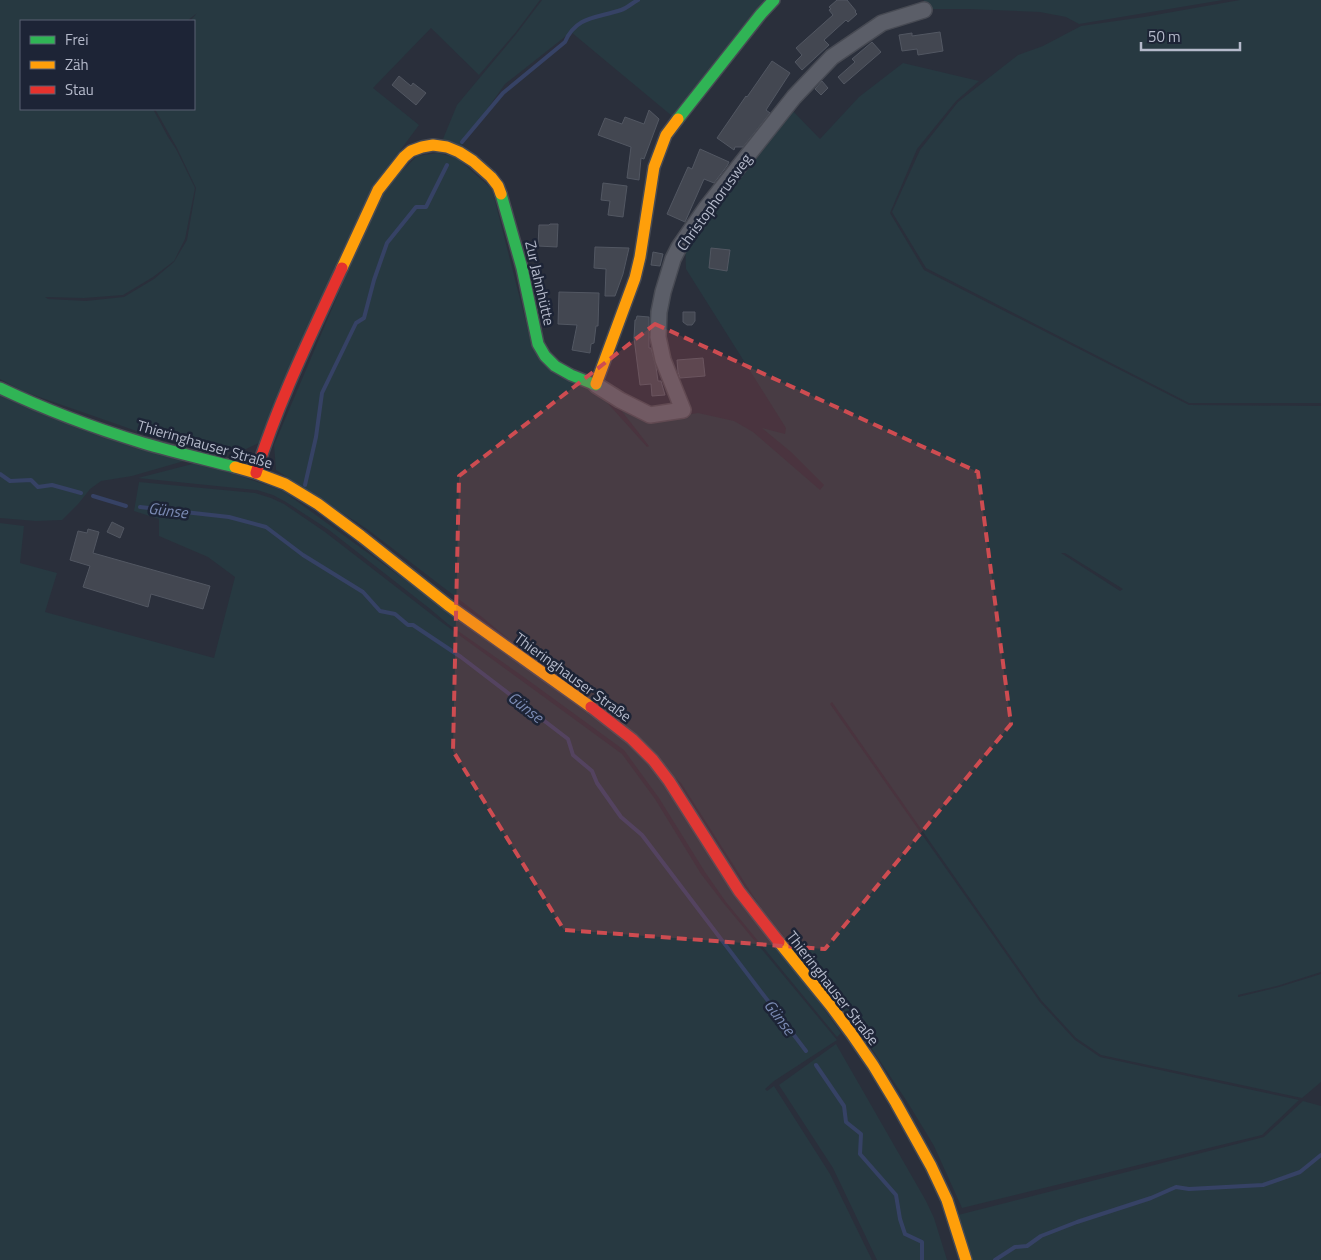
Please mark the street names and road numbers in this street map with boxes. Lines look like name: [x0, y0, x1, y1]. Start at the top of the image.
street label: Christophorusweg: [671, 148, 757, 255]
street label: Zur Jahnhütte: [519, 238, 561, 328]
street label: Thieringhauser Straße: [135, 414, 275, 474]
street label: Thieringhauser Straße: [510, 627, 636, 727]
street label: Thieringhauser Straße: [781, 926, 885, 1050]

